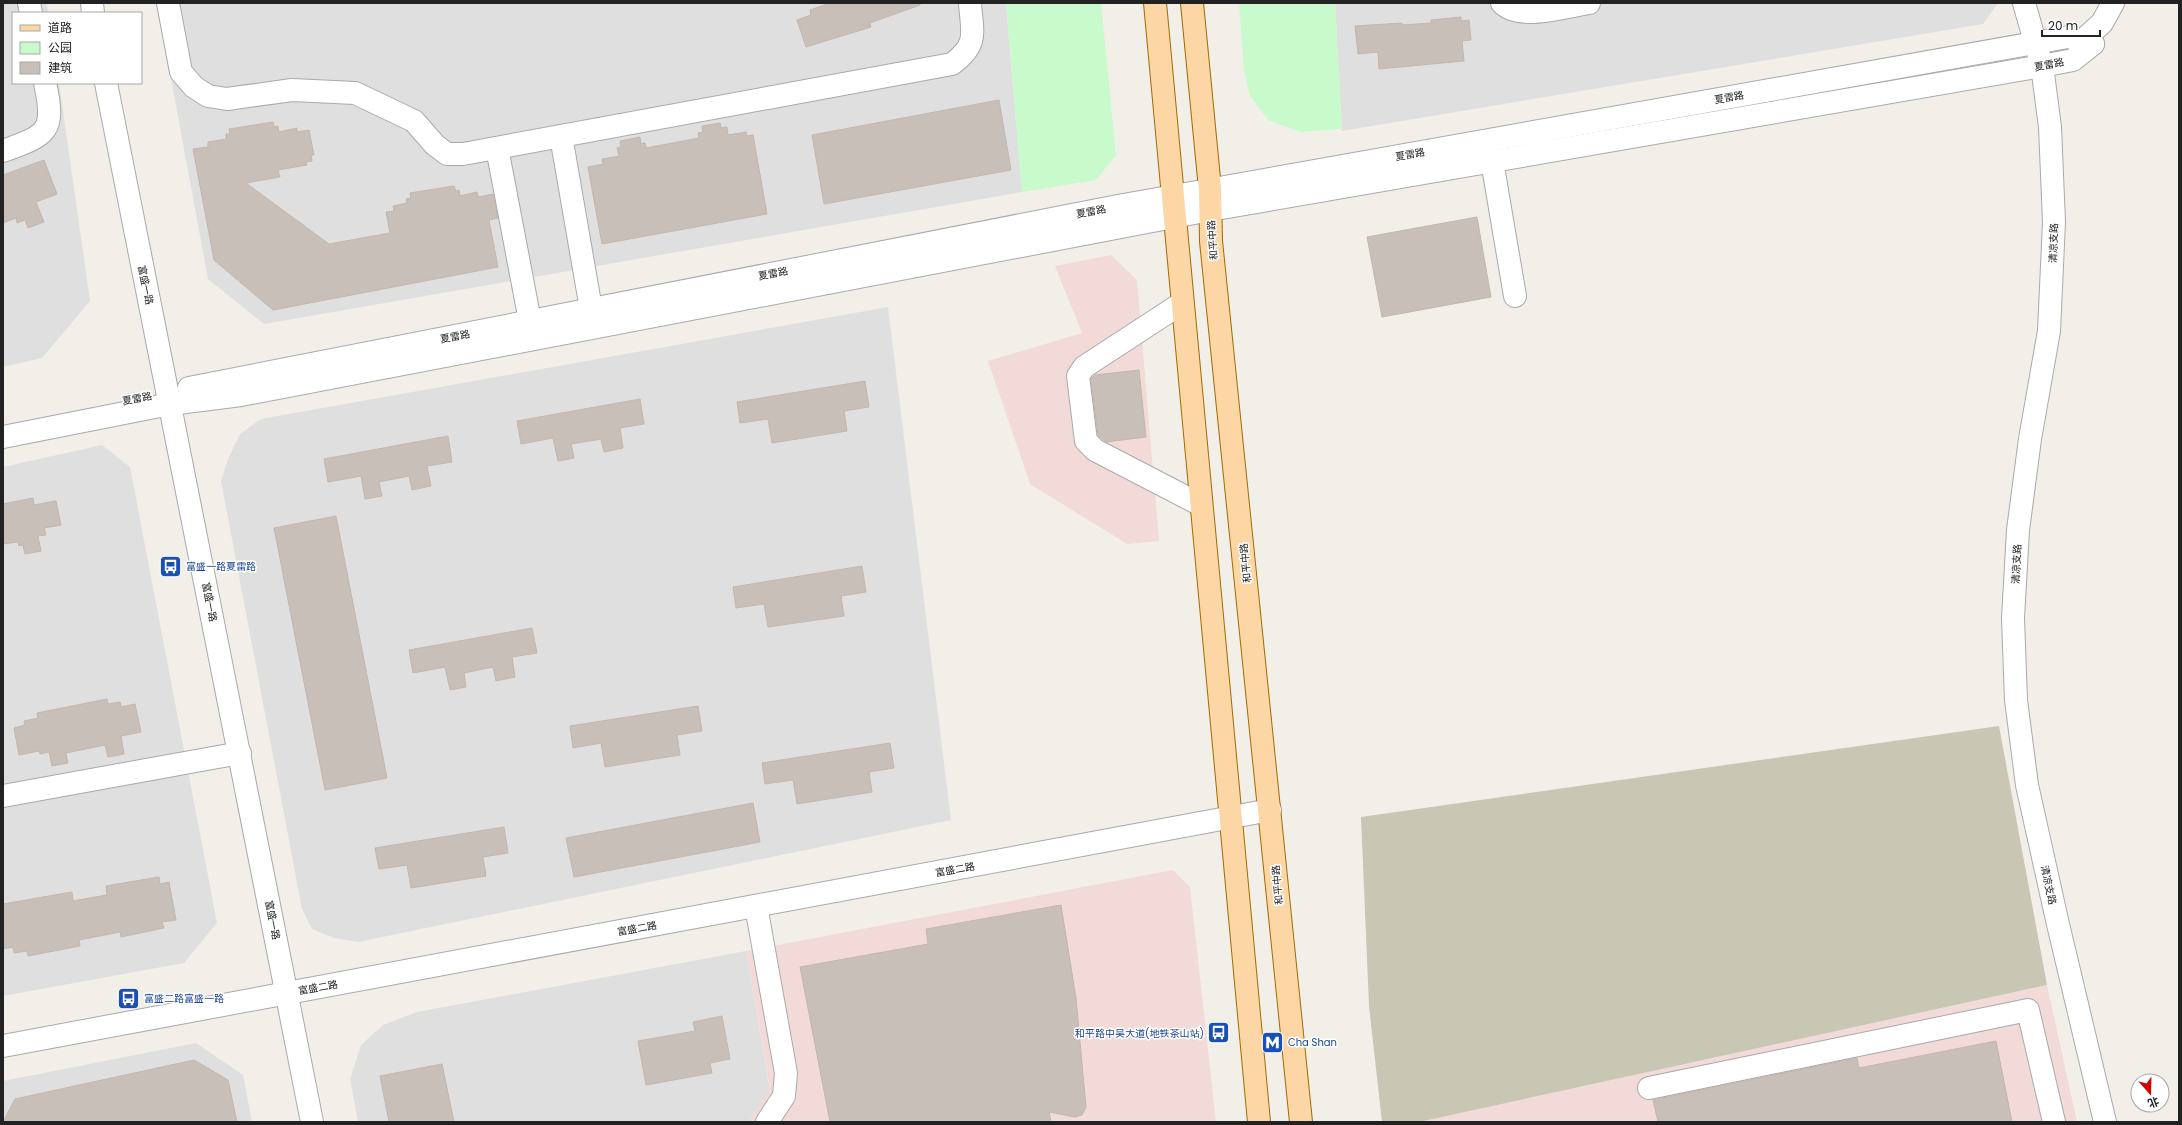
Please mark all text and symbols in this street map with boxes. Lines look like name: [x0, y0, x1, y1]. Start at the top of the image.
legend: [12, 12, 142, 84]
scale bar: [2042, 12, 2100, 38]
text: 20 m: [2048, 17, 2078, 34]
text: 道路: [48, 19, 72, 36]
text: 公园: [48, 39, 72, 56]
street label: 夏雷路: [2033, 54, 2065, 75]
text: 建筑: [48, 59, 72, 76]
street label: 夏雷路: [1713, 88, 1745, 107]
street label: 夏雷路: [1394, 145, 1426, 164]
street label: 夏雷路: [1075, 201, 1107, 222]
street label: 和平中路: [1204, 219, 1221, 260]
street label: 清凉支路: [2045, 223, 2062, 263]
street label: 夏雷路: [757, 263, 789, 284]
street label: 富盛一路: [134, 264, 157, 306]
street label: 夏雷路: [439, 326, 471, 347]
street label: 夏雷路: [121, 388, 153, 409]
street label: 和平中路: [1236, 542, 1255, 584]
street label: 清凉支路: [2008, 544, 2025, 584]
bus stop icon: 富盛一路夏雷路: [157, 553, 183, 579]
place label: 富盛一路夏雷路: [186, 559, 256, 574]
street label: 富盛一路: [198, 581, 221, 623]
street label: 富盛二路: [934, 859, 976, 880]
street label: 和平中路: [1268, 864, 1287, 906]
street label: 清凉支路: [2037, 864, 2060, 906]
street label: 富盛一路: [261, 899, 284, 941]
street label: 富盛二路: [616, 918, 658, 939]
street label: 富盛二路: [297, 977, 339, 998]
bus stop icon: 富盛二路富盛一路: [115, 985, 141, 1011]
place label: 富盛二路富盛一路: [144, 991, 224, 1006]
bus stop icon: 和平路中吴大道(地铁茶山站): [1206, 1020, 1232, 1046]
place label: 和平路中吴大道(地铁茶山站): [1075, 1026, 1204, 1041]
metro station icon: Cha Shan: [1260, 1029, 1286, 1055]
place label: Cha Shan: [1288, 1035, 1337, 1050]
north arrow: [2130, 1073, 2170, 1113]
text: 北: [2146, 1093, 2161, 1112]

